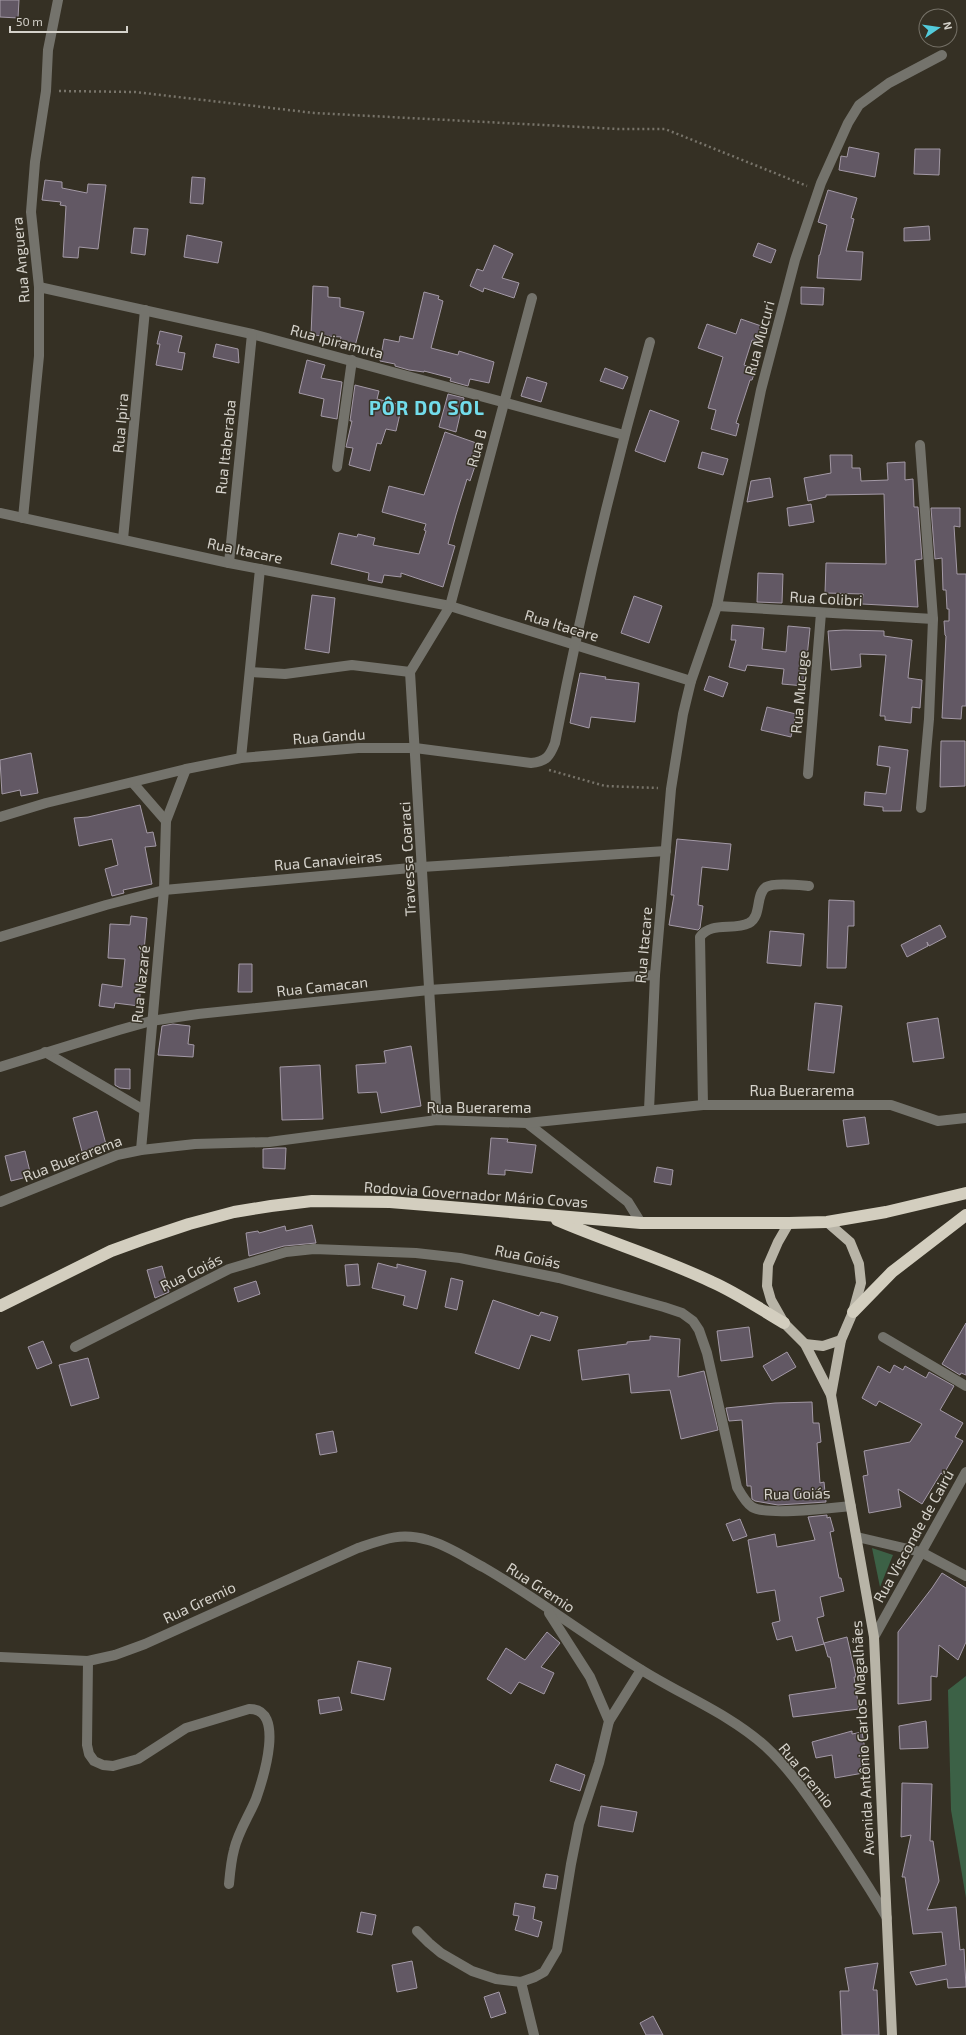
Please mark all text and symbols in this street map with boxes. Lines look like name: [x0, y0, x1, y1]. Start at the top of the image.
scale bar: [10, 8, 127, 34]
north arrow: [918, 8, 958, 48]
text: 50 m: [16, 14, 43, 28]
text: N: [941, 20, 955, 31]
street label: Rua Anguera: [7, 216, 33, 304]
street label: Rua Mucuri: [740, 299, 778, 377]
street label: Rua Ipiramuta: [288, 320, 386, 362]
street label: Rua Ipira: [108, 392, 132, 454]
district label: PÔR DO SOL: [369, 396, 485, 419]
street label: Rua Itaberaba: [211, 399, 239, 495]
street label: Rua B: [462, 427, 490, 469]
street label: Rua Itacare: [206, 533, 284, 567]
street label: Rua Colibri: [789, 587, 863, 609]
street label: Rua Itacare: [523, 605, 601, 645]
street label: Rua Mucuge: [786, 650, 812, 734]
street label: Rua Gandu: [292, 724, 366, 748]
street label: Travessa Coaraci: [395, 801, 419, 917]
street label: Rua Canavieiras: [273, 846, 383, 874]
street label: Rua Itacare: [631, 906, 655, 984]
street label: Rua Nazaré: [127, 944, 153, 1024]
street label: Rua Camacan: [275, 972, 369, 1000]
street label: Rua Buerarema: [750, 1081, 854, 1099]
street label: Rua Buerarema: [427, 1098, 531, 1116]
street label: Rua Buerarema: [20, 1131, 124, 1185]
street label: Rodovia Governador Mário Covas: [363, 1177, 589, 1211]
street label: Rua Goiás: [493, 1240, 563, 1272]
street label: Rua Goiás: [157, 1249, 225, 1295]
street label: Rua Visconde de Cairú: [869, 1466, 957, 1606]
street label: Rua Goiás: [763, 1483, 831, 1503]
street label: Rua Gremio: [503, 1558, 579, 1616]
street label: Rua Gremio: [160, 1577, 238, 1627]
street label: Avenida Antônio Carlos Magalhães: [847, 1620, 877, 1856]
street label: Rua Gremio: [775, 1739, 839, 1811]

